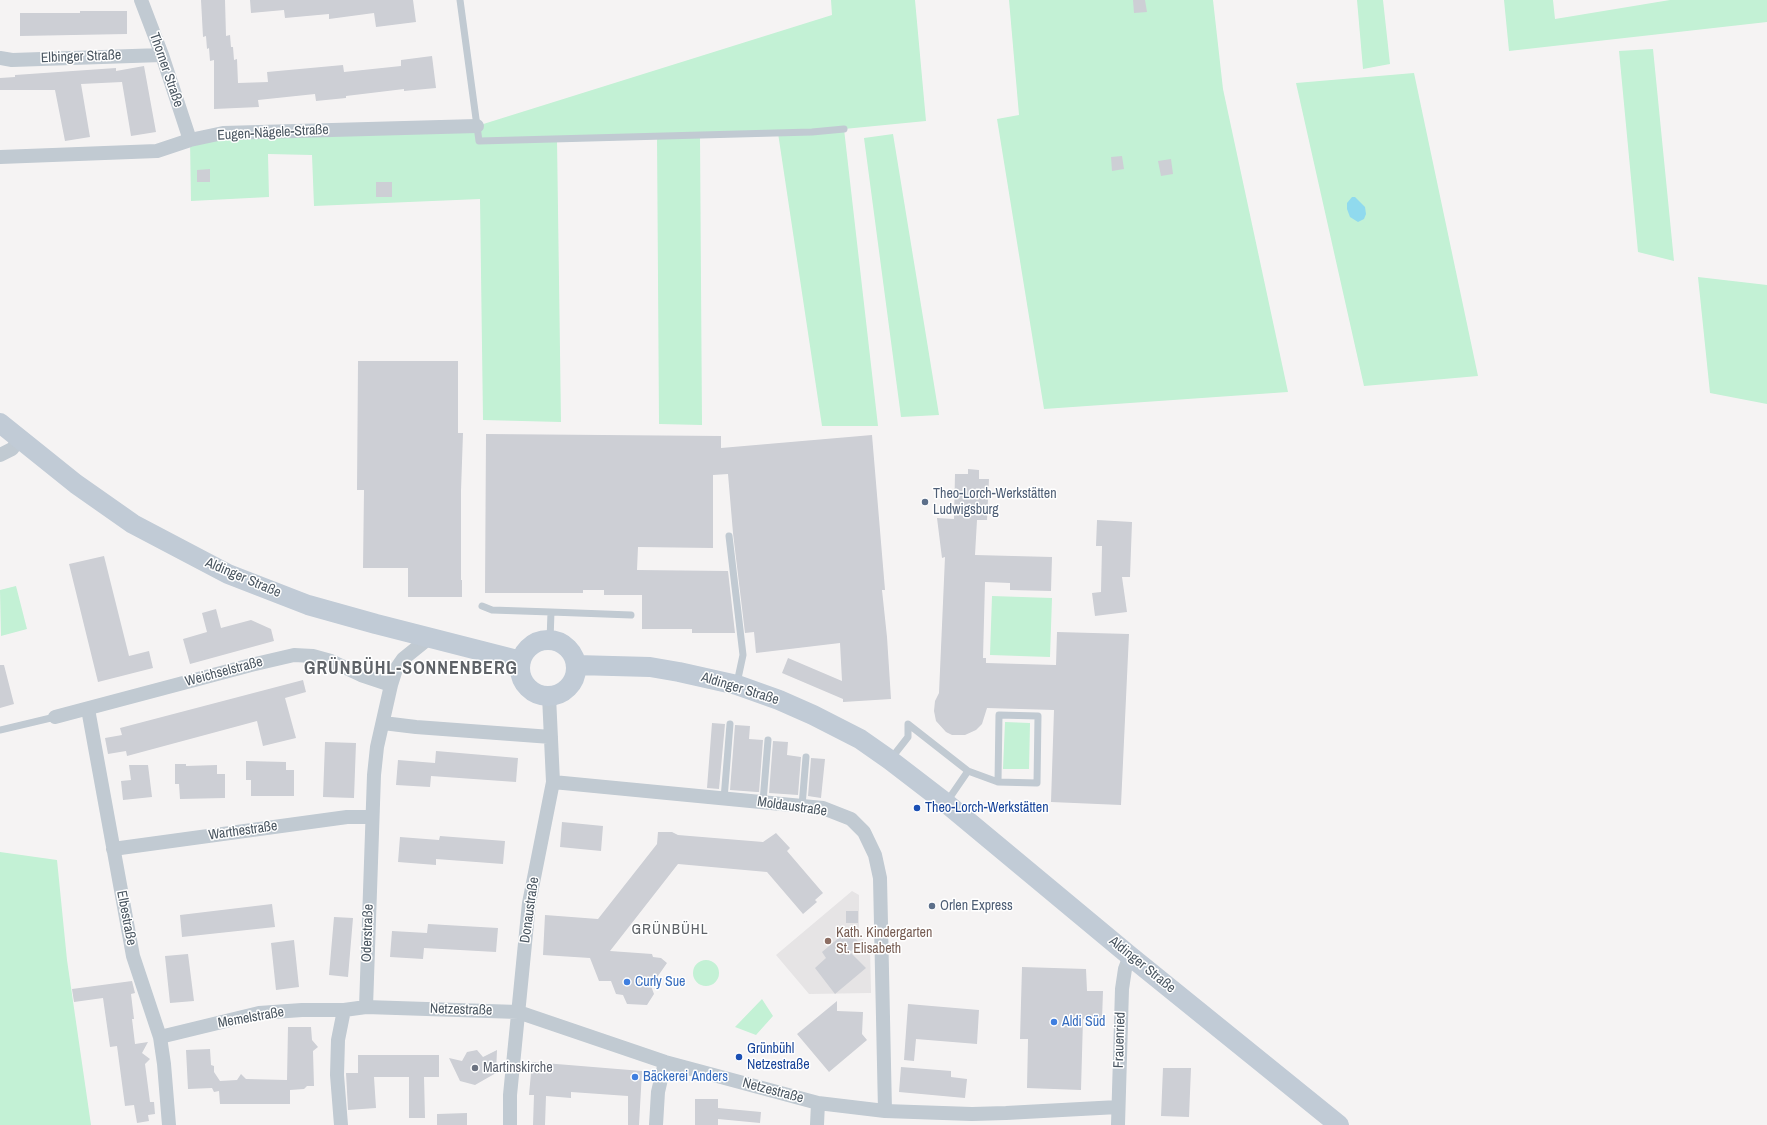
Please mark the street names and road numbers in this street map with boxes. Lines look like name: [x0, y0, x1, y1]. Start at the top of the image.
street label: Thorner Straße: [145, 30, 187, 110]
street label: Elbinger Straße: [41, 47, 121, 67]
street label: Eugen-Nägele-Straße: [217, 122, 329, 144]
street label: Aldinger Straße: [203, 555, 283, 601]
street label: Weichselstraße: [183, 654, 265, 690]
street label: Aldinger Straße: [699, 669, 781, 709]
street label: Moldaustraße: [756, 794, 828, 820]
street label: Warthestraße: [208, 818, 278, 844]
street label: Donaustraße: [517, 876, 543, 944]
street label: Elbestraße: [112, 889, 140, 947]
street label: Oderstraße: [359, 904, 377, 962]
street label: Aldinger Straße: [1105, 933, 1179, 997]
street label: Netzestraße: [429, 1001, 493, 1019]
street label: Memelstraße: [217, 1004, 285, 1032]
street label: Frauenried: [1111, 1012, 1129, 1068]
street label: Netzestraße: [741, 1075, 805, 1107]

